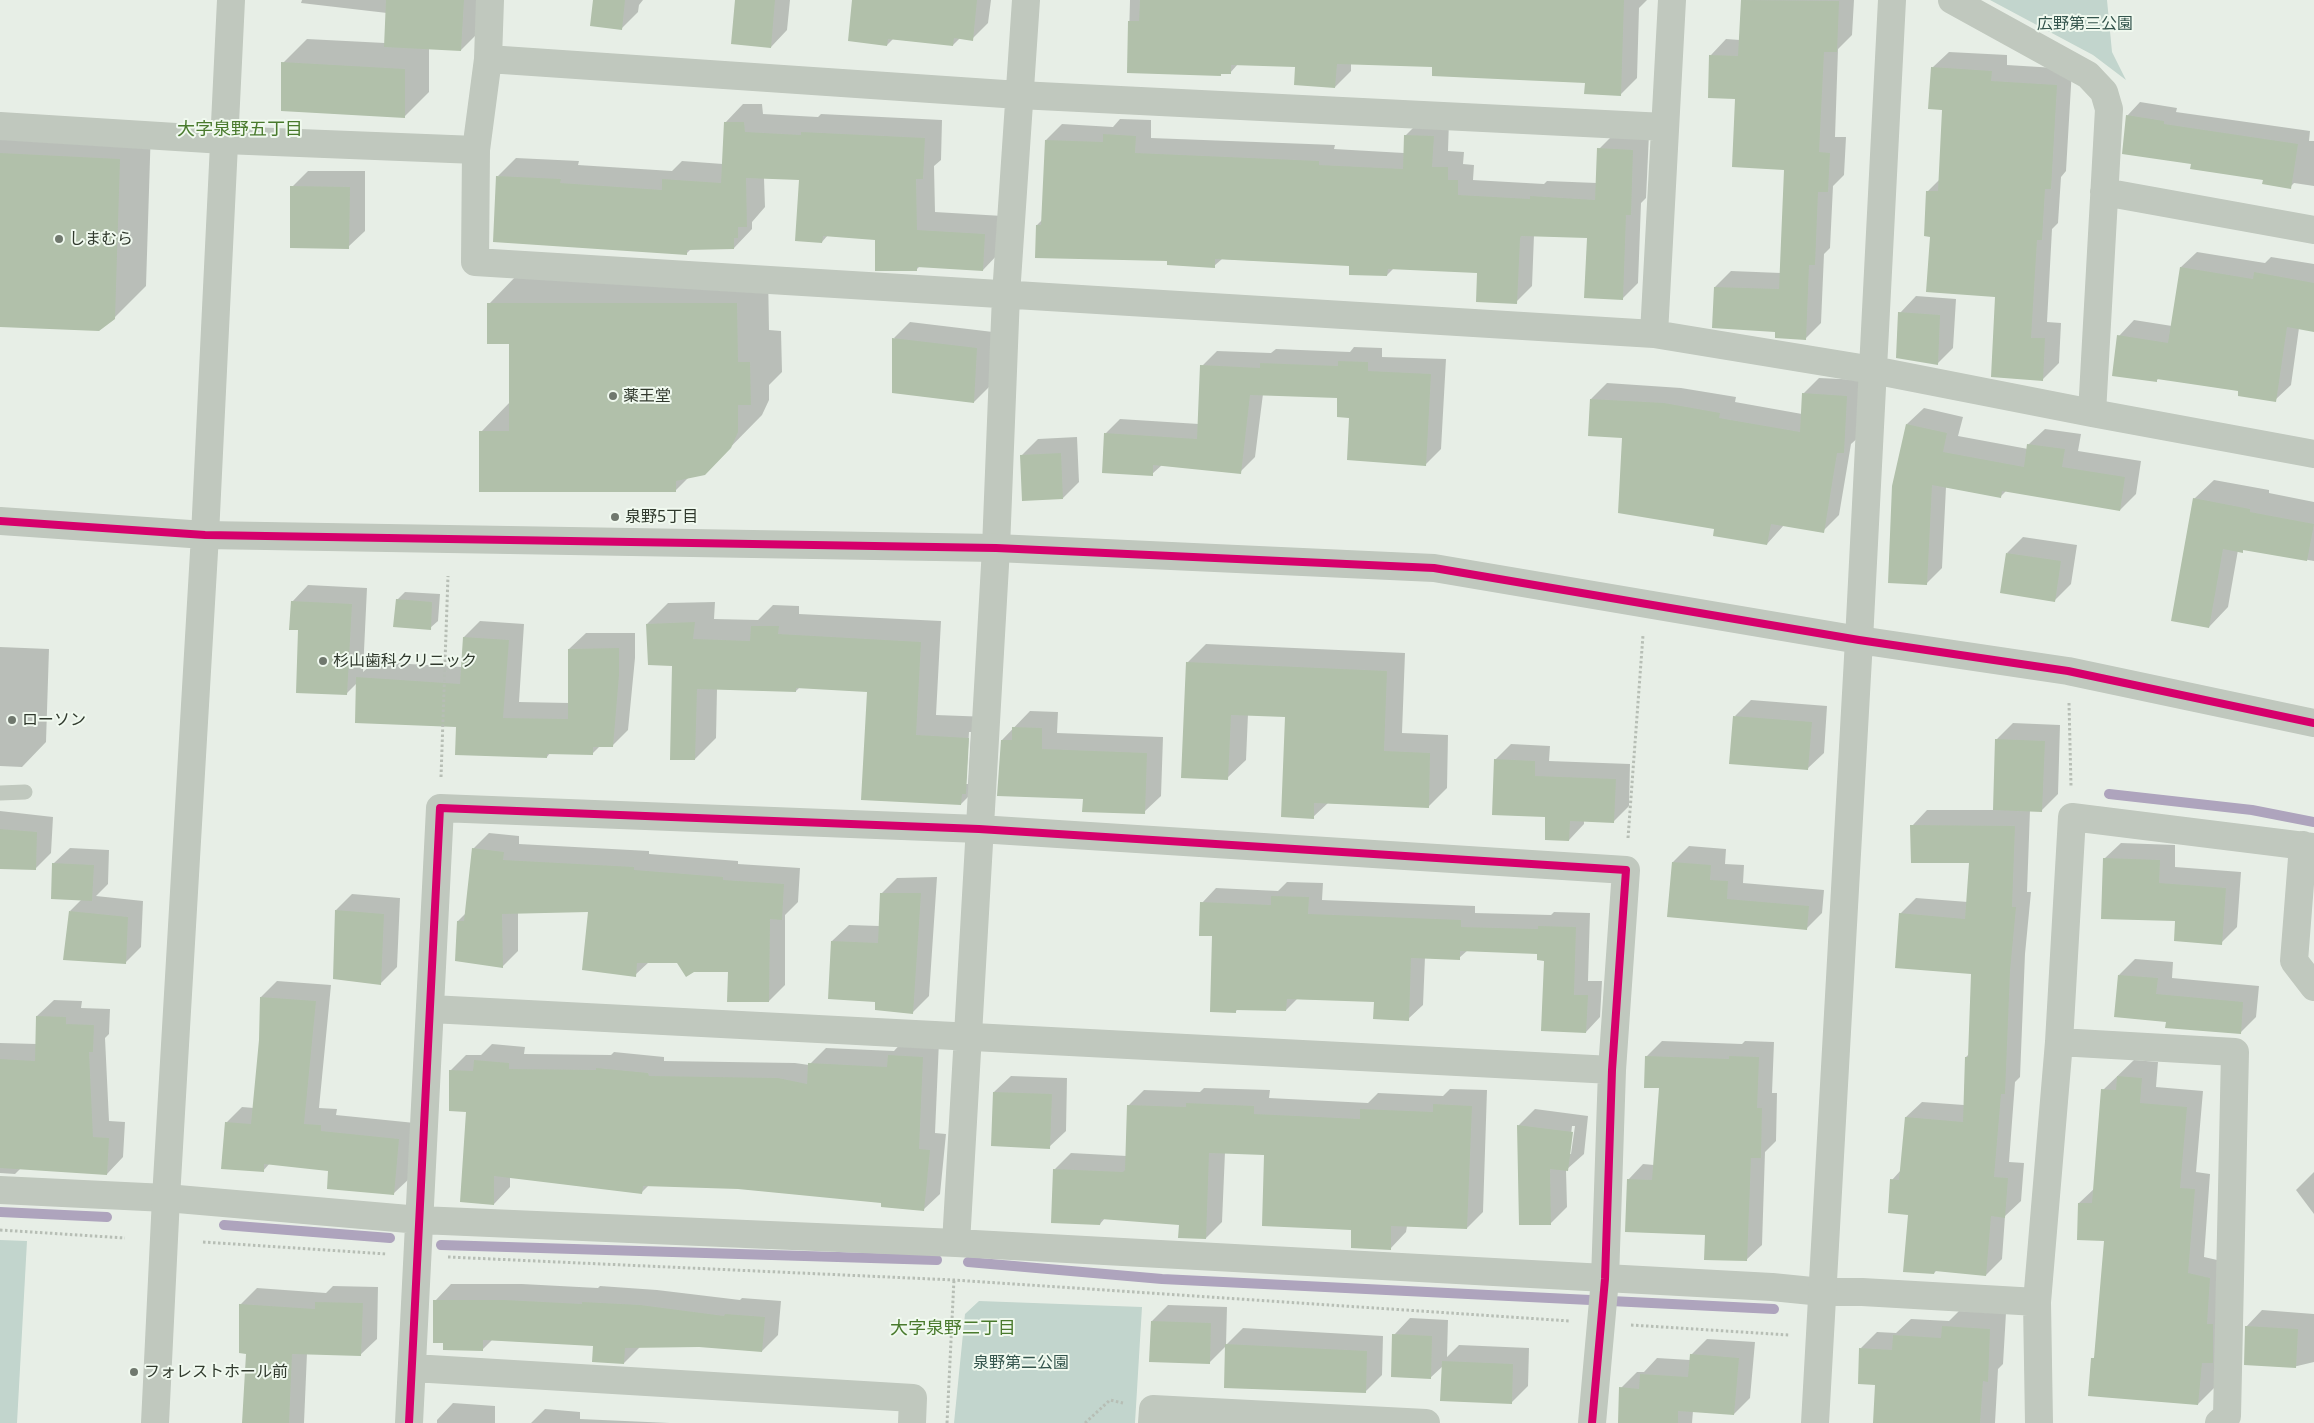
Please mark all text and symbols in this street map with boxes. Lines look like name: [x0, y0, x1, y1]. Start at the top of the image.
park label: 広野第三公園: [2037, 14, 2133, 34]
district label: 大字泉野五丁目: [177, 119, 303, 141]
place label: しまむら: [69, 229, 133, 249]
marker: しまむら: [53, 233, 65, 245]
place label: 薬王堂: [623, 386, 671, 406]
marker: 薬王堂: [607, 390, 619, 402]
place label: 泉野5丁目: [625, 507, 698, 527]
marker: 泉野5丁目: [609, 511, 621, 523]
place label: 杉山歯科クリニック: [333, 651, 477, 671]
marker: 杉山歯科クリニック: [317, 655, 329, 667]
place label: ローソン: [22, 710, 86, 730]
marker: ローソン: [6, 714, 18, 726]
district label: 大字泉野二丁目: [890, 1318, 1016, 1340]
park label: 泉野第二公園: [973, 1353, 1069, 1373]
place label: フォレストホール前: [144, 1362, 288, 1382]
marker: フォレストホール前: [128, 1366, 140, 1378]

